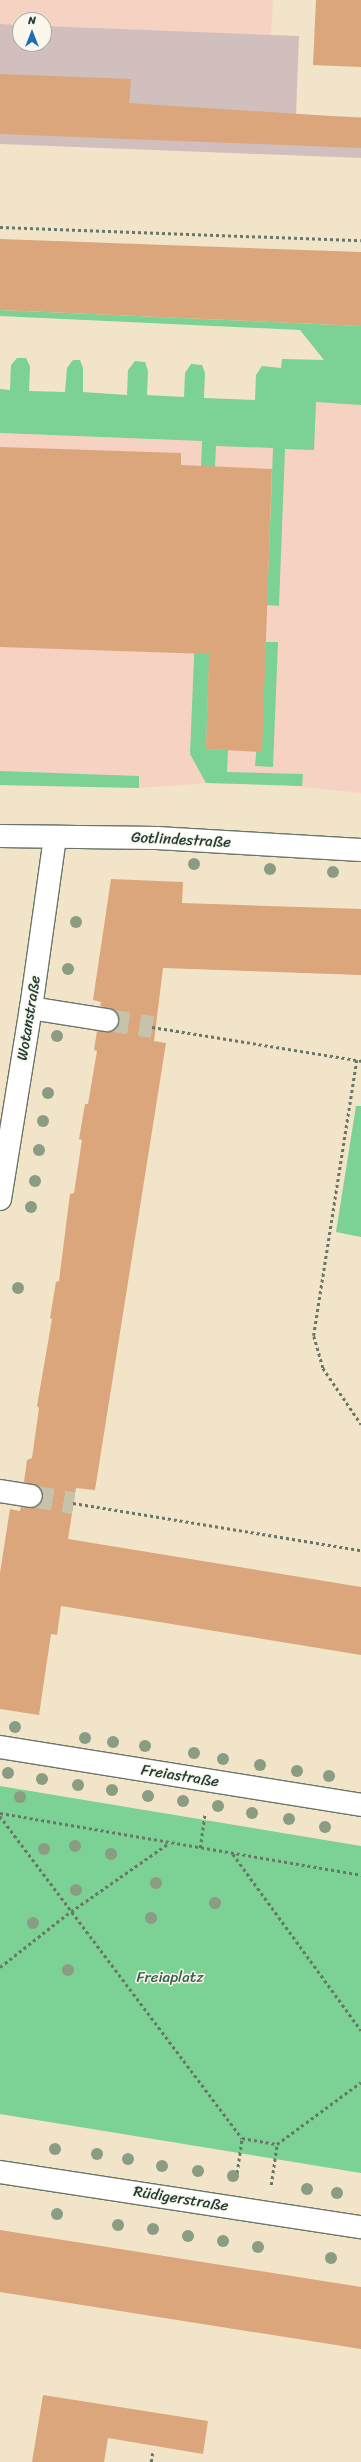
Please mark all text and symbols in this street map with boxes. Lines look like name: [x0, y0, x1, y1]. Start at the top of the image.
text: N: [28, 11, 36, 30]
north arrow: [12, 12, 52, 52]
street label: Gotlindestraße: [131, 828, 231, 852]
street label: Wotanstraße: [13, 974, 45, 1062]
street label: Freiastraße: [140, 1761, 220, 1791]
park label: Freiaplatz: [136, 1969, 204, 1987]
street label: Rüdigerstraße: [132, 2183, 230, 2215]

